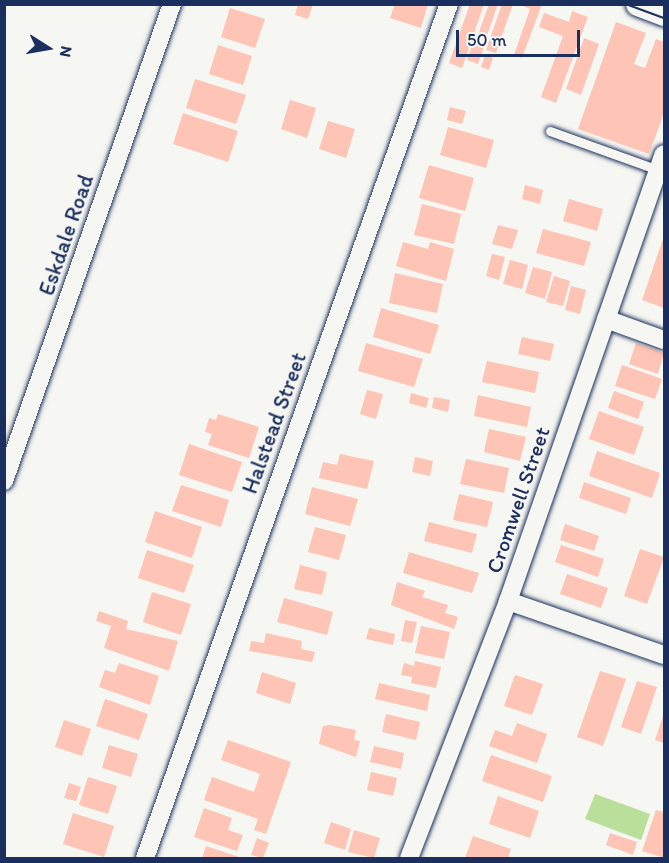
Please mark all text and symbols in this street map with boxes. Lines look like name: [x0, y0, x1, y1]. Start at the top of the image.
north arrow: [18, 18, 78, 78]
scale bar: [459, 18, 584, 56]
text: 50 m: [467, 29, 507, 51]
text: N: [56, 44, 77, 59]
street label: Eskdale Road: [33, 171, 99, 299]
street label: Halstead Street: [236, 349, 312, 497]
street label: Cromwell Street: [481, 424, 555, 576]

